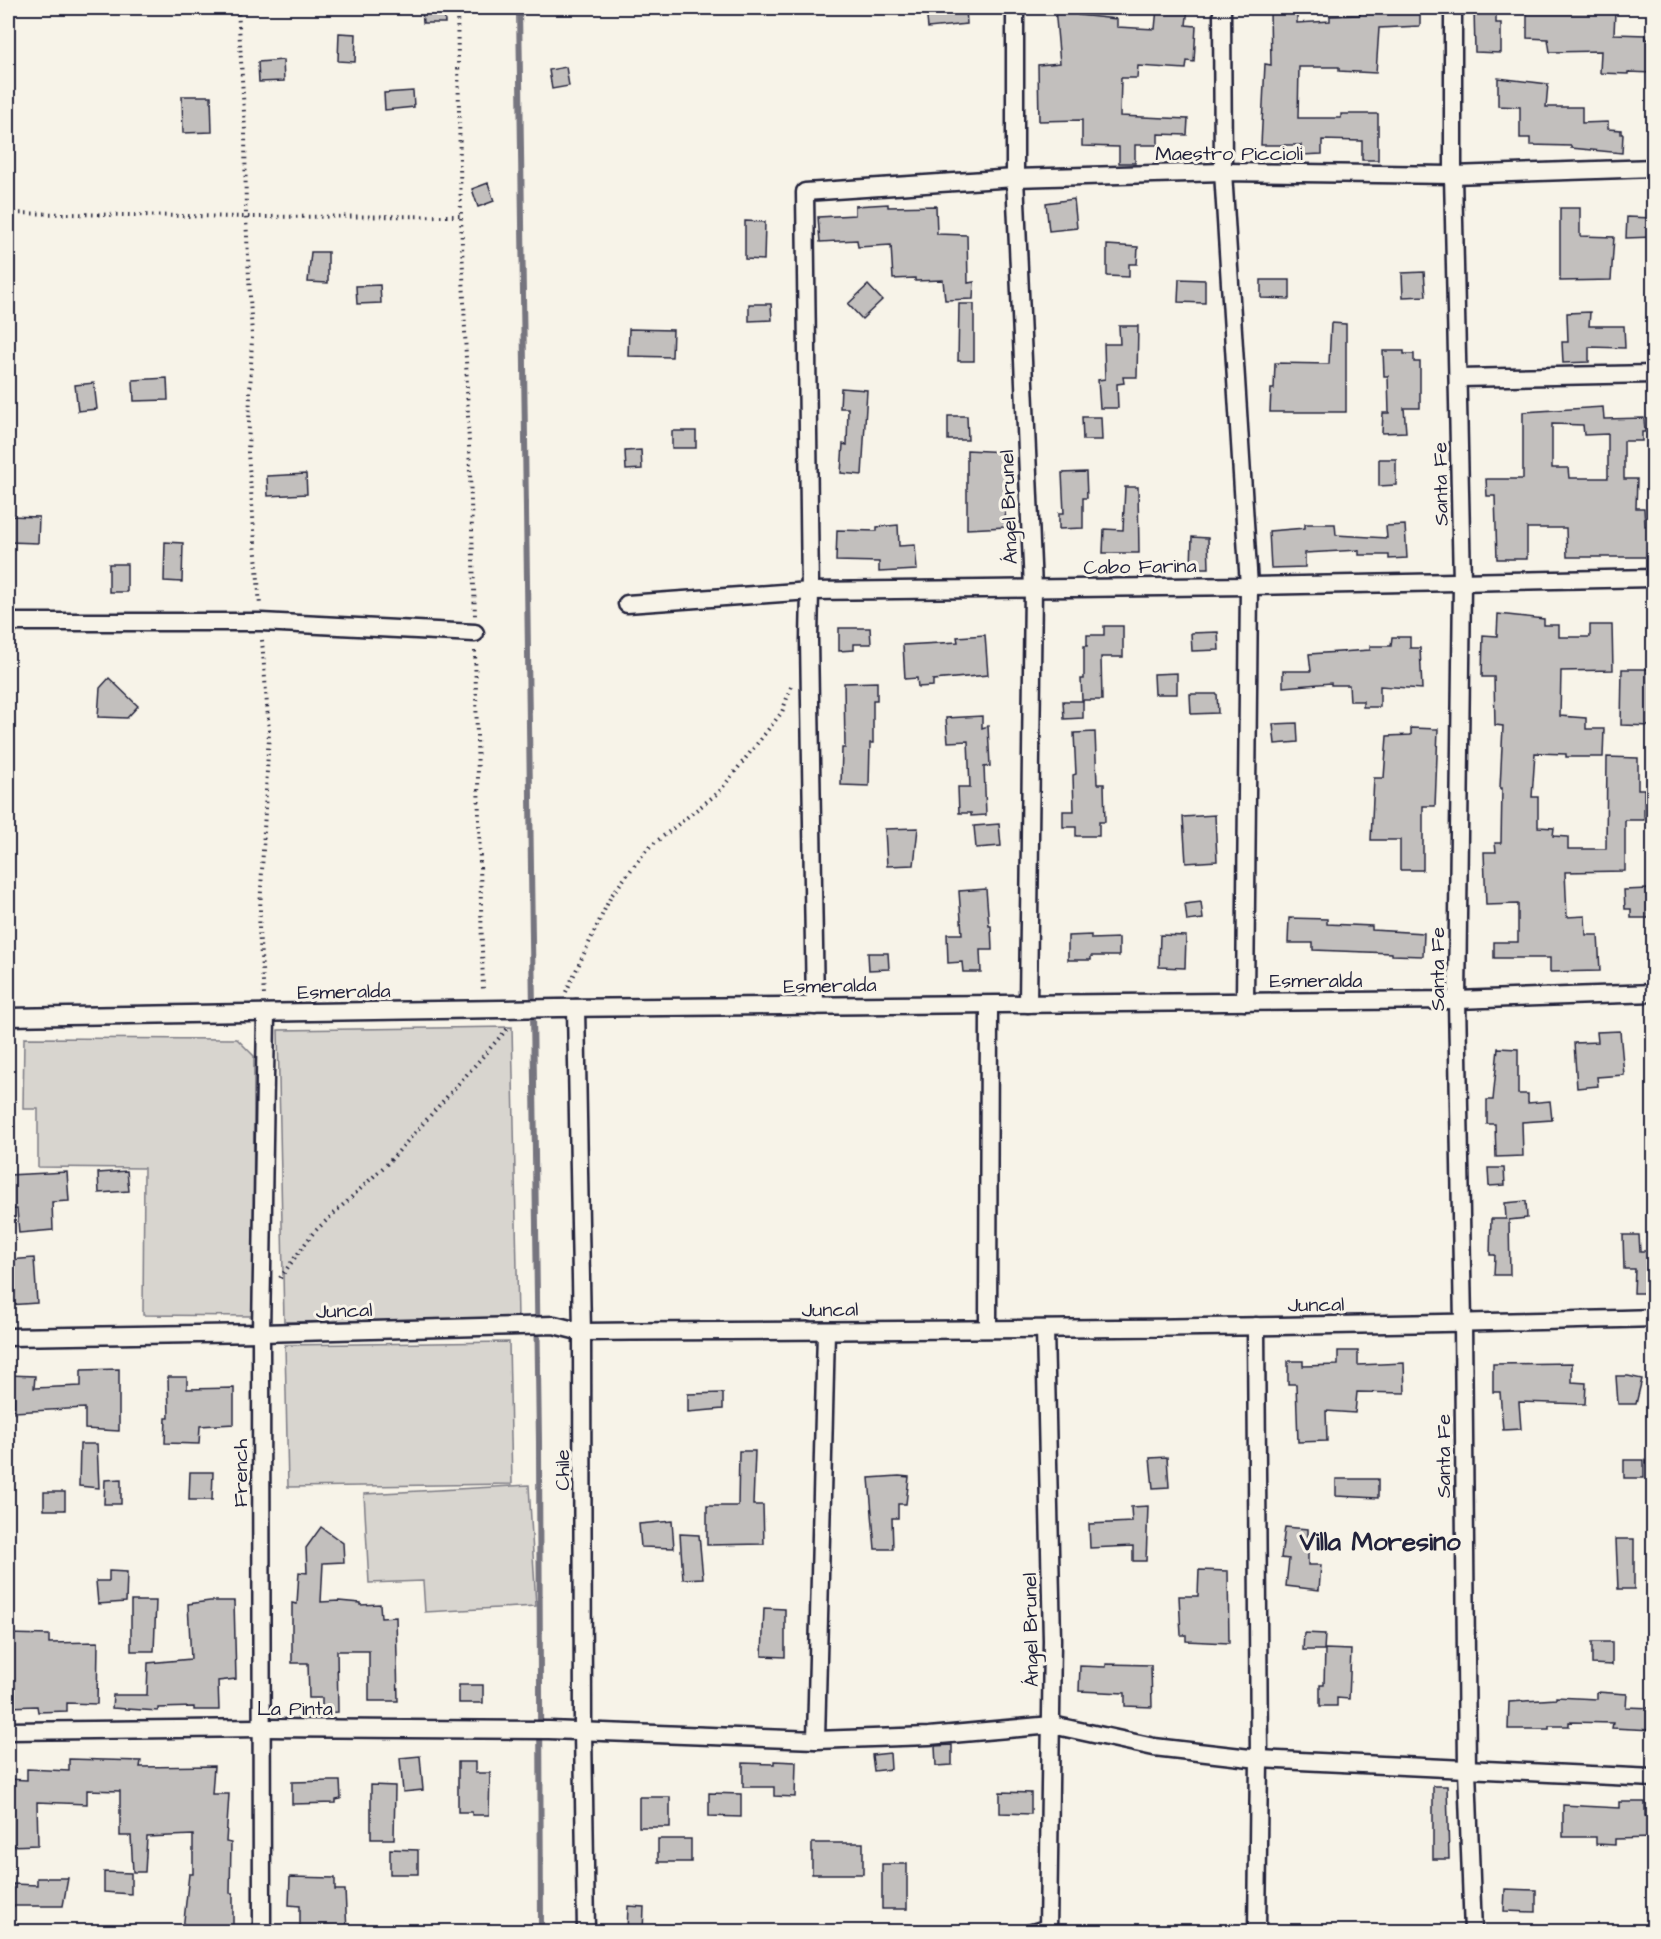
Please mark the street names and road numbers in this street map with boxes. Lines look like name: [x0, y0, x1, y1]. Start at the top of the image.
street label: Maestro Piccioli: [1155, 140, 1303, 168]
street label: Santa Fe: [1426, 442, 1456, 526]
street label: Ángel Brunel: [993, 449, 1026, 565]
street label: Cabo Farina: [1083, 552, 1197, 582]
street label: Santa Fe: [1424, 927, 1452, 1011]
street label: Esmeralda: [1269, 967, 1363, 995]
street label: Esmeralda: [783, 971, 877, 1001]
street label: Esmeralda: [297, 977, 391, 1007]
street label: Juncal: [1287, 1291, 1345, 1319]
street label: Juncal: [315, 1296, 373, 1326]
street label: Juncal: [801, 1296, 859, 1324]
street label: Santa Fe: [1430, 1414, 1458, 1498]
street label: French: [227, 1439, 255, 1507]
street label: Chile: [549, 1449, 577, 1491]
street label: Ángel Brunel: [1016, 1572, 1047, 1687]
street label: La Pinta: [257, 1695, 333, 1723]

